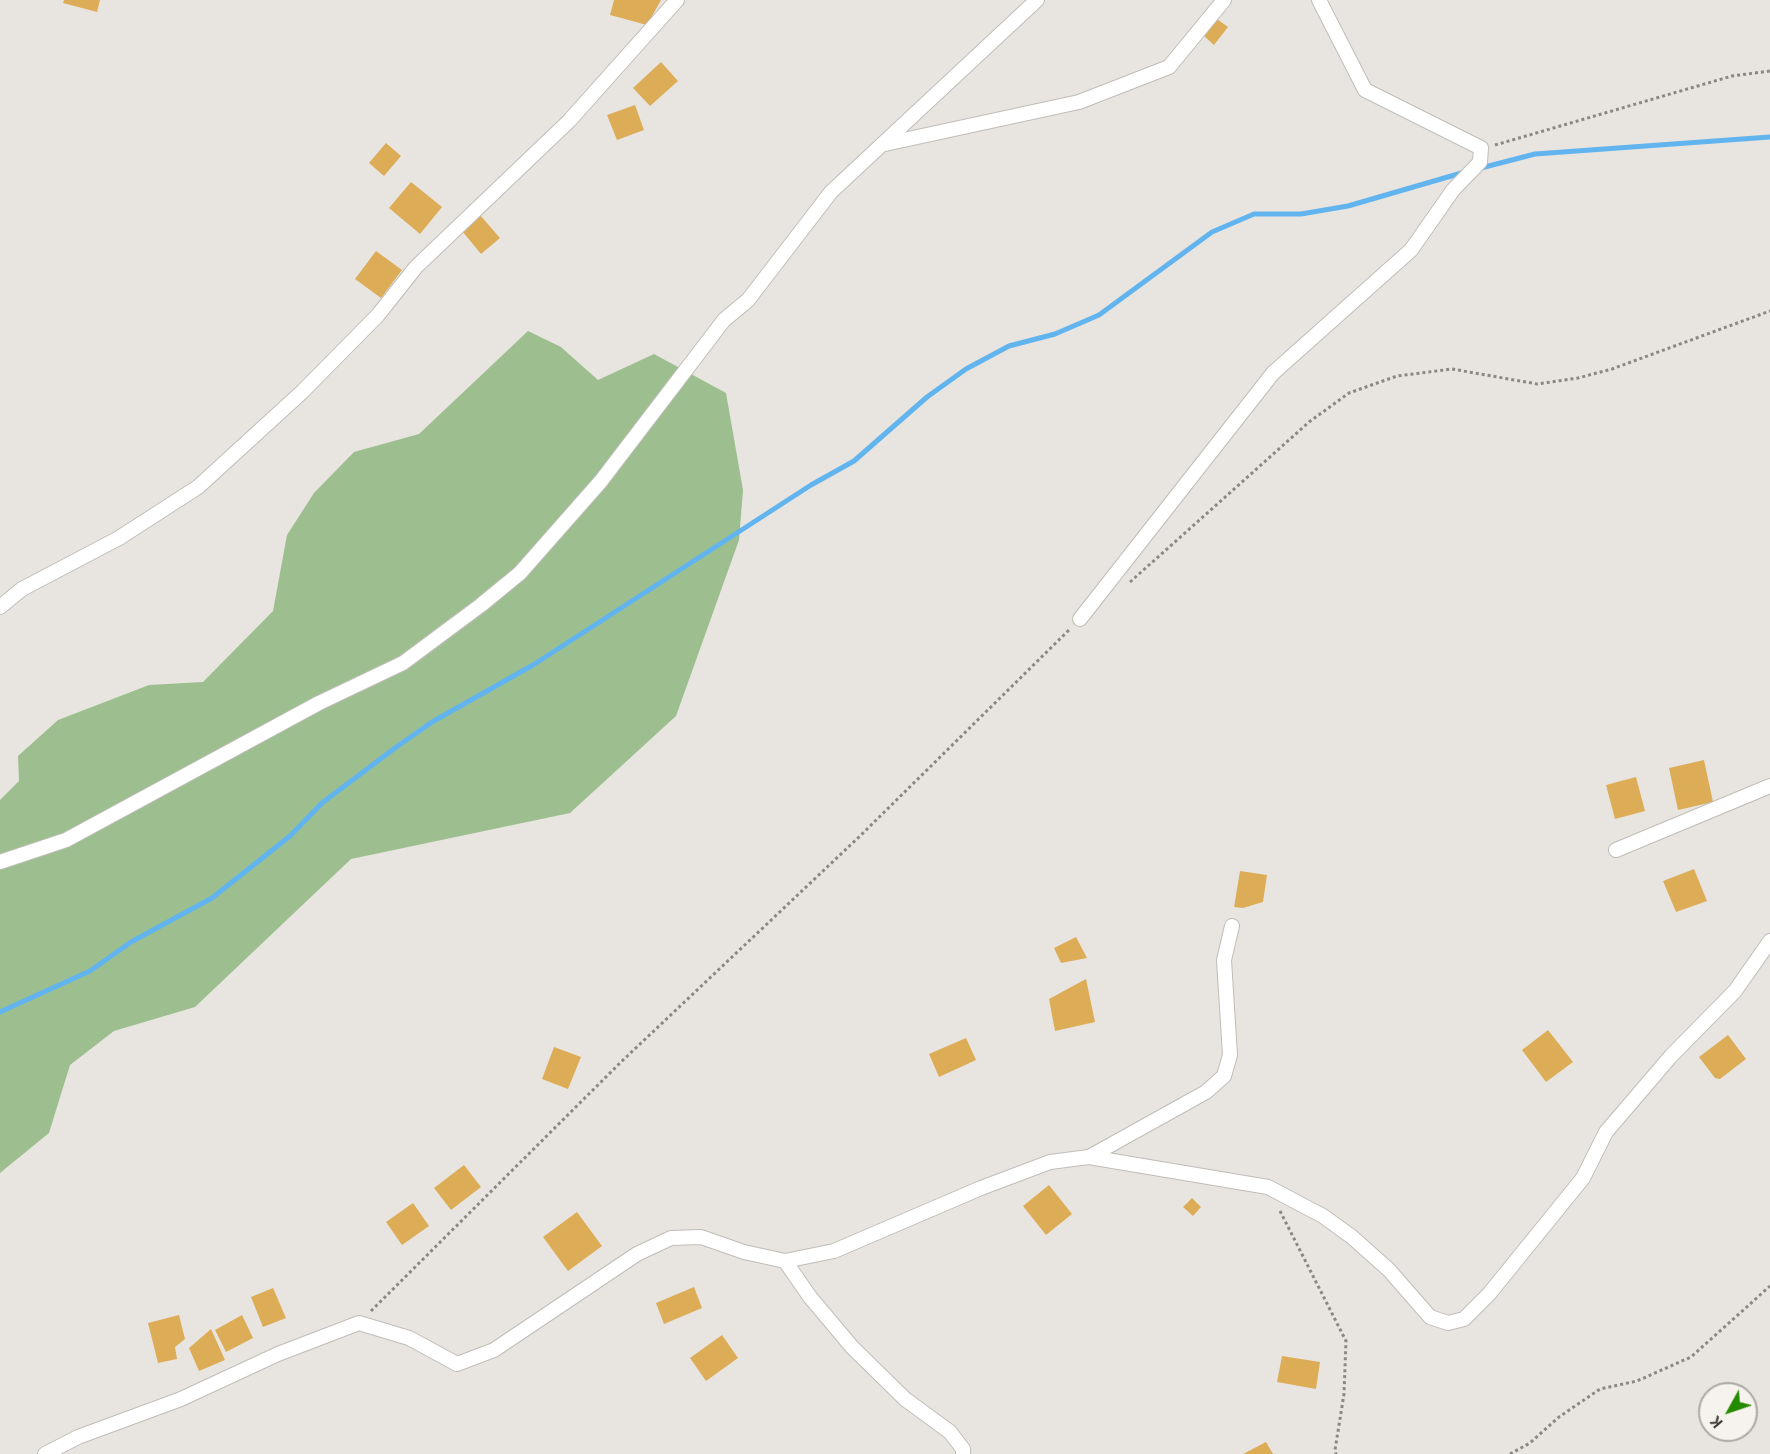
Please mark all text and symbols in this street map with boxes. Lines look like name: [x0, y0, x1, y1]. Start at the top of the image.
north arrow: [1698, 1382, 1758, 1442]
text: K: [1705, 1412, 1727, 1433]

